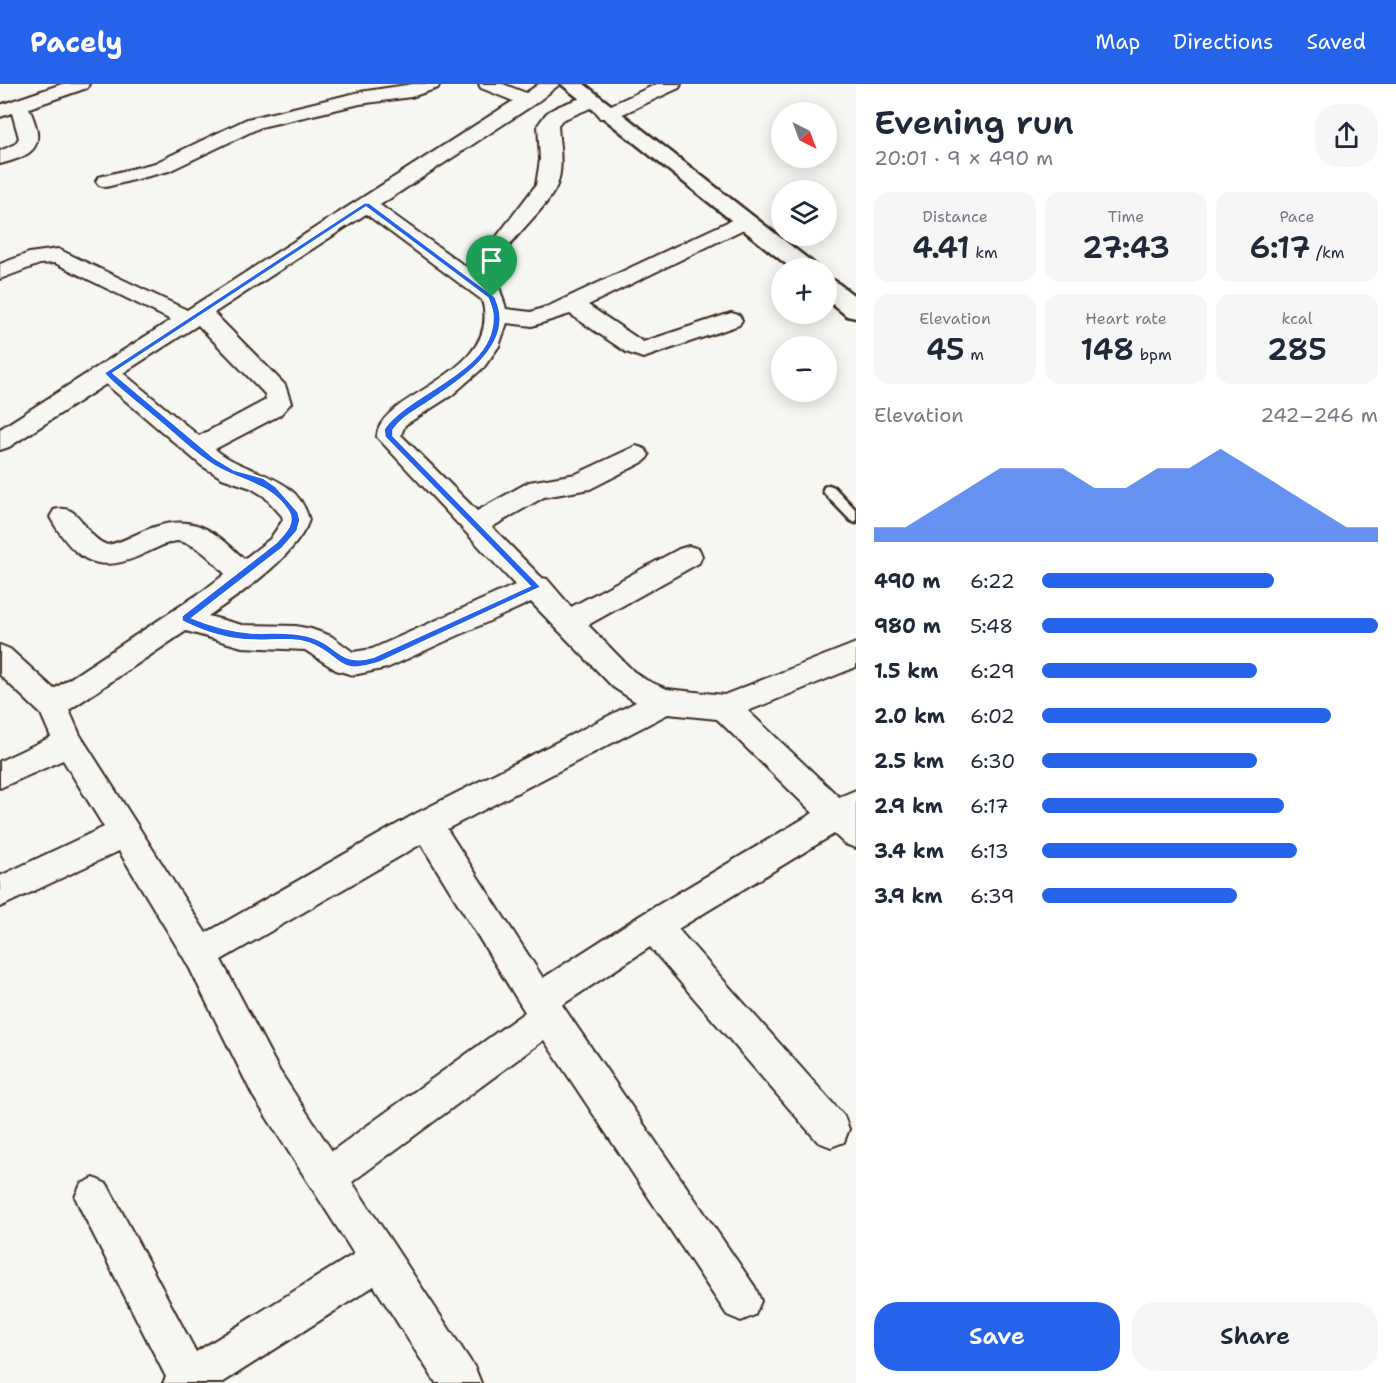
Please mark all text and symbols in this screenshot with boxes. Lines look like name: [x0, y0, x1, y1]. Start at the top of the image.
text: Pacely: [30, 23, 123, 61]
text: Map: [1095, 28, 1140, 56]
text: Directions: [1173, 28, 1273, 56]
text: Saved: [1306, 28, 1366, 56]
text: Evening run: [874, 100, 1074, 145]
north arrow: [771, 102, 837, 168]
map controls: [771, 102, 837, 402]
button: share: [1315, 104, 1378, 167]
text: 20:01 · 9 × 490 m: [874, 145, 1053, 171]
button: layers: [771, 180, 837, 246]
text: Distance: [922, 206, 988, 227]
text: Time: [1108, 206, 1144, 227]
text: Pace: [1279, 206, 1315, 227]
text: 4.41: [912, 227, 970, 268]
text: 27:43: [1082, 227, 1170, 268]
text: 6:17: [1249, 227, 1311, 268]
pin: [466, 235, 517, 297]
text: km: [970, 242, 998, 263]
text: /km: [1311, 242, 1345, 263]
icon: arrive: [475, 244, 508, 277]
button: +: [771, 258, 837, 324]
text: Elevation: [919, 308, 991, 329]
text: Heart rate: [1085, 308, 1167, 329]
text: kcal: [1281, 308, 1313, 329]
text: 45: [926, 329, 965, 370]
text: 148: [1080, 329, 1134, 370]
text: 285: [1267, 329, 1327, 370]
button: −: [771, 336, 837, 402]
text: m: [965, 344, 984, 365]
text: bpm: [1134, 344, 1172, 365]
text: Elevation: [874, 402, 964, 428]
text: 242–246 m: [1260, 402, 1378, 428]
text: 490 m: [874, 568, 940, 594]
text: 6:22: [970, 568, 1015, 594]
text: 980 m: [874, 613, 941, 639]
text: 5:48: [970, 613, 1013, 639]
text: 1.5 km: [874, 658, 938, 684]
text: 6:29: [970, 658, 1015, 684]
text: 2.0 km: [874, 703, 945, 729]
text: 6:02: [970, 703, 1015, 729]
text: 2.5 km: [874, 748, 944, 774]
text: 6:30: [970, 748, 1015, 774]
text: 2.9 km: [874, 793, 943, 819]
text: 6:17: [970, 793, 1009, 819]
text: 3.4 km: [874, 838, 944, 864]
text: 6:13: [970, 838, 1009, 864]
text: 3.9 km: [874, 883, 943, 909]
text: 6:39: [970, 883, 1015, 909]
button: Save: [874, 1302, 1120, 1371]
button: Share: [1132, 1302, 1378, 1371]

